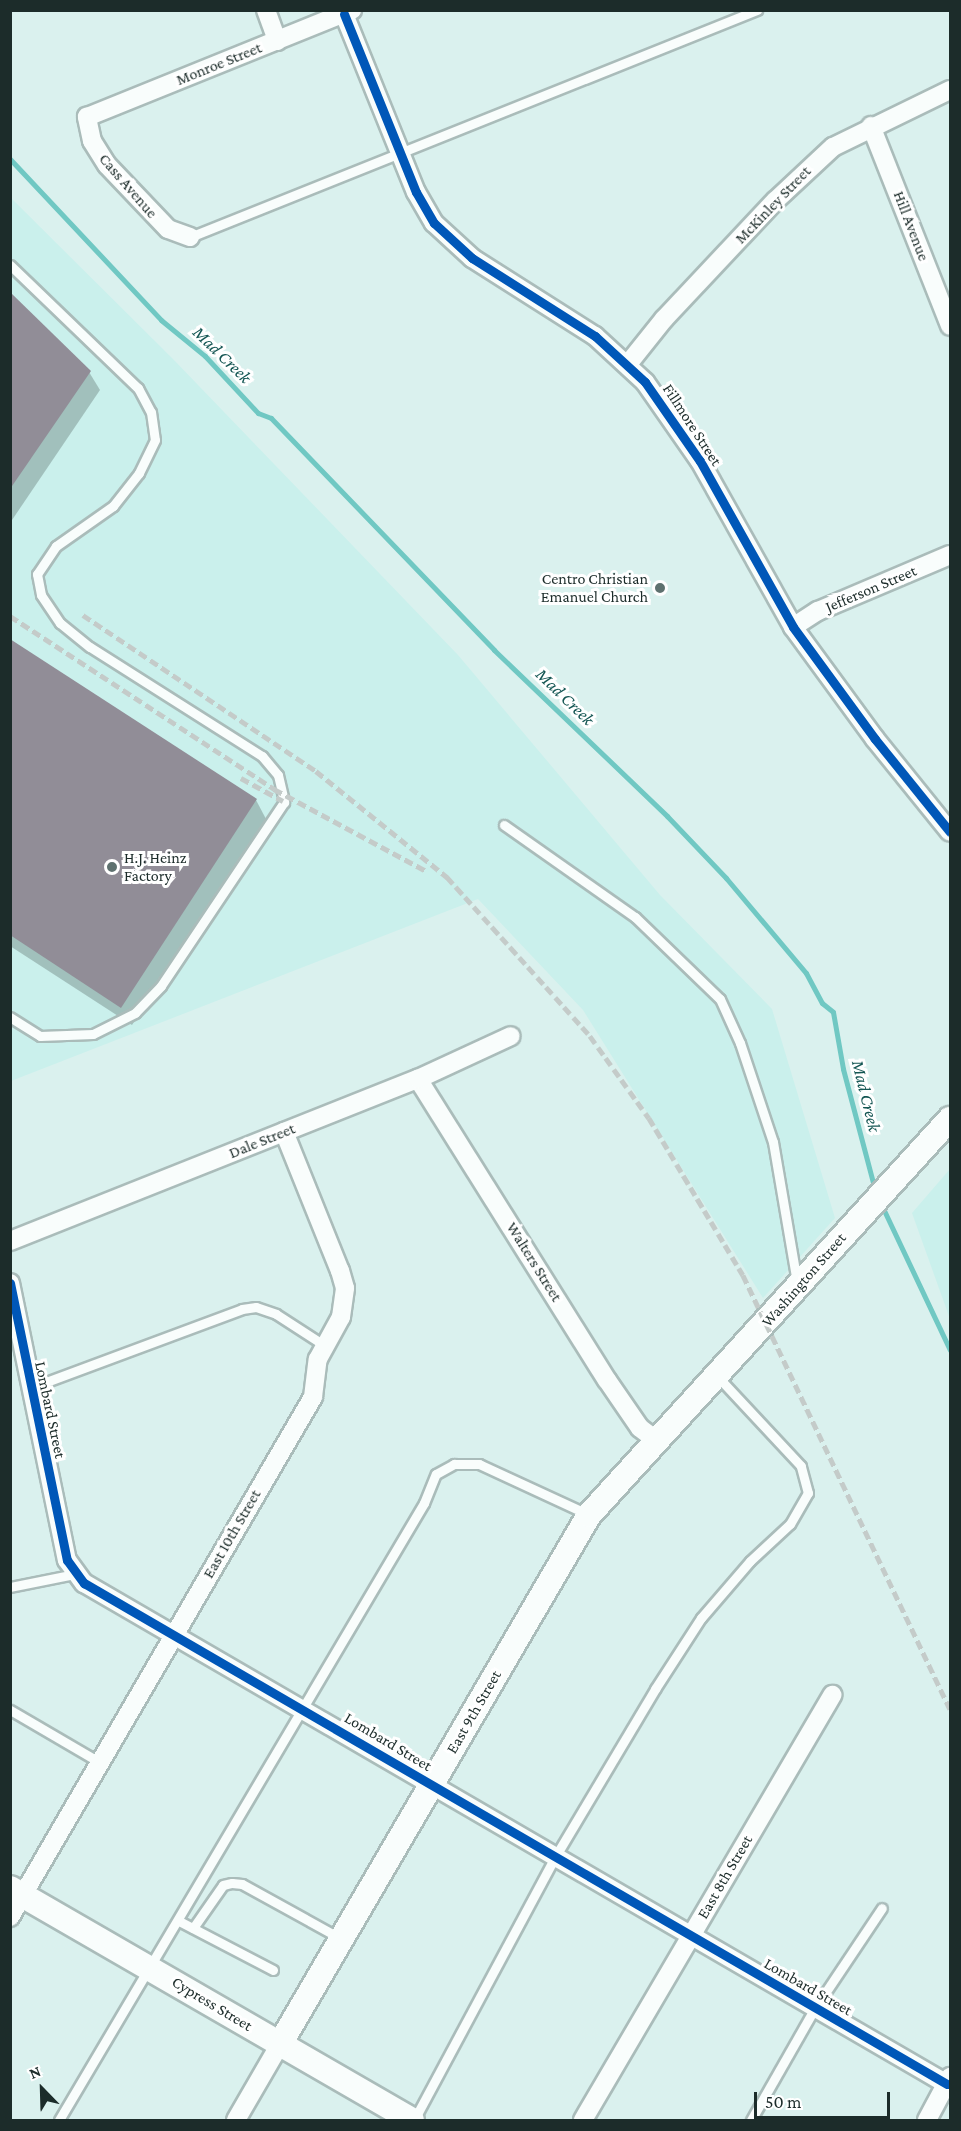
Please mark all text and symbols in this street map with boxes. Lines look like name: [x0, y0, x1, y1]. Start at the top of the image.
street label: Monroe Street: [173, 38, 265, 90]
street label: Cass Avenue: [95, 150, 161, 222]
street label: McKinley Street: [731, 162, 815, 248]
street label: Hill Avenue: [889, 188, 933, 264]
water label: Mad Creek: [188, 322, 256, 388]
street label: Fillmore Street: [658, 380, 726, 470]
street label: Jefferson Street: [823, 561, 919, 617]
place label: Centro Christian Emanuel Church: [541, 569, 648, 607]
marker: Centro Christian Emanuel Church: [653, 581, 667, 595]
water label: Mad Creek: [531, 664, 599, 730]
place label: H.J. Heinz Factory: [124, 848, 187, 886]
marker: H.J. Heinz Factory: [105, 860, 119, 874]
water label: Mad Creek: [847, 1058, 885, 1134]
street label: Dale Street: [226, 1119, 298, 1163]
street label: Walters Street: [502, 1219, 566, 1305]
street label: Washington Street: [758, 1229, 850, 1331]
street label: Lombard Street: [30, 1360, 70, 1460]
street label: East 10th Street: [199, 1486, 265, 1582]
street label: East 9th Street: [442, 1667, 506, 1757]
street label: Lombard Street: [341, 1708, 435, 1776]
street label: East 8th Street: [693, 1832, 757, 1922]
street label: Lombard Street: [760, 1954, 856, 2020]
street label: Cypress Street: [168, 1972, 256, 2036]
north arrow: [12, 2059, 72, 2119]
text: N: [26, 2062, 43, 2082]
scale bar: [757, 2080, 894, 2118]
text: 50 m: [765, 2092, 802, 2112]

